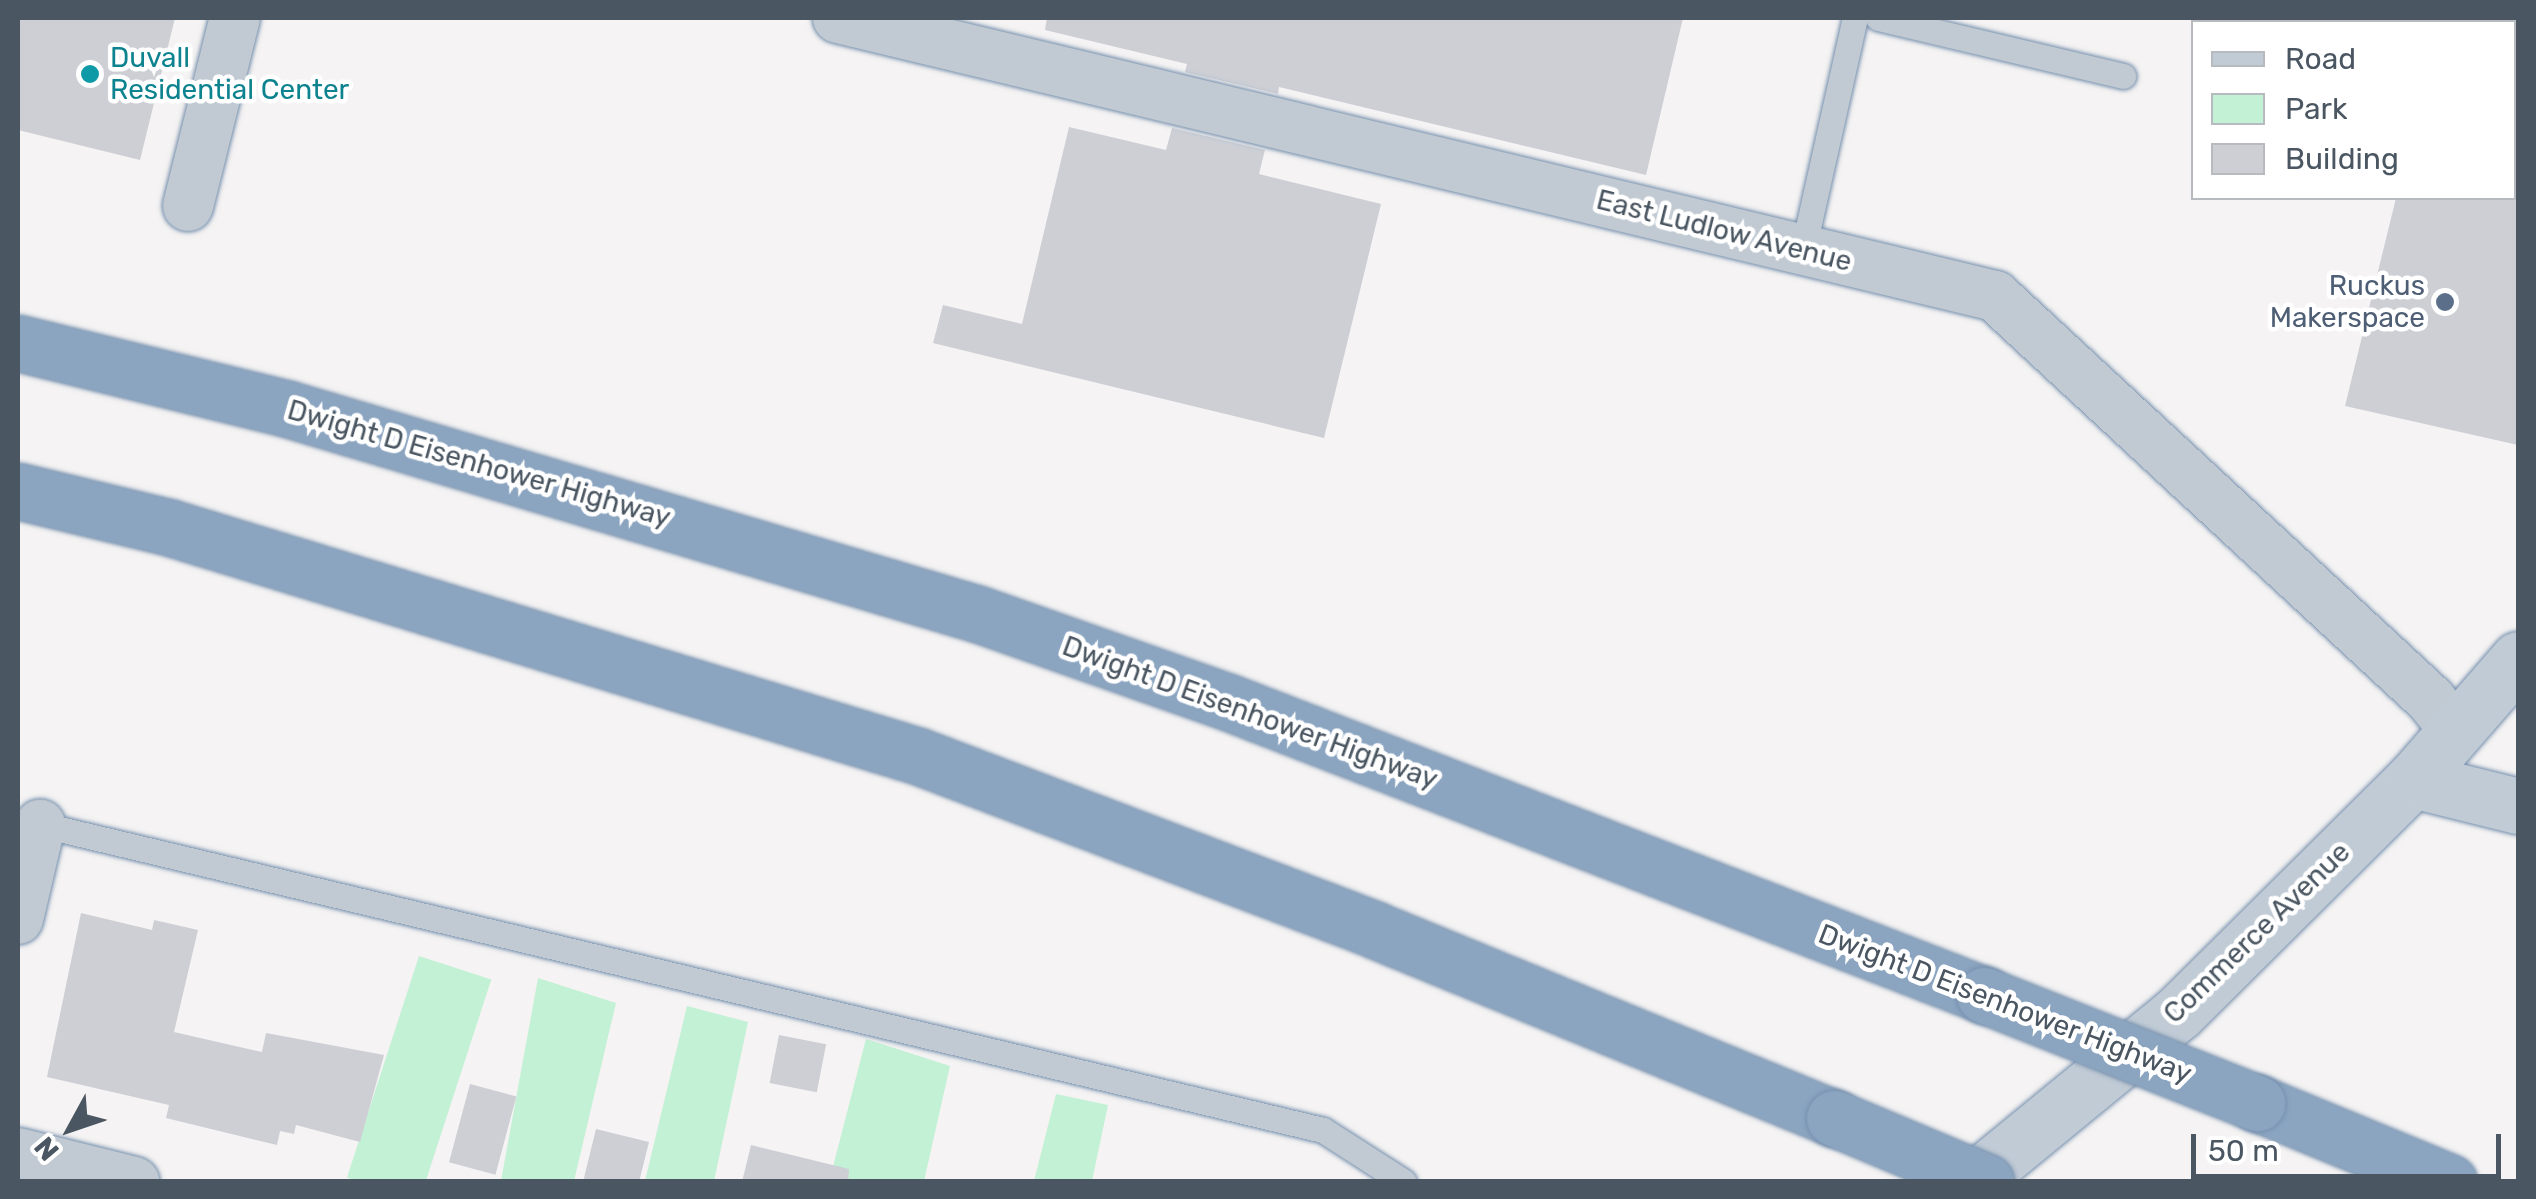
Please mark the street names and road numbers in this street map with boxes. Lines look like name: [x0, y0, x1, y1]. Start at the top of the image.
street label: East Ludlow Avenue: [1592, 183, 1856, 279]
street label: Dwight D Eisenhower Highway: [283, 393, 675, 535]
street label: Dwight D Eisenhower Highway: [1057, 629, 1443, 797]
street label: Commerce Avenue: [2157, 835, 2357, 1031]
street label: Dwight D Eisenhower Highway: [1813, 917, 2197, 1091]

